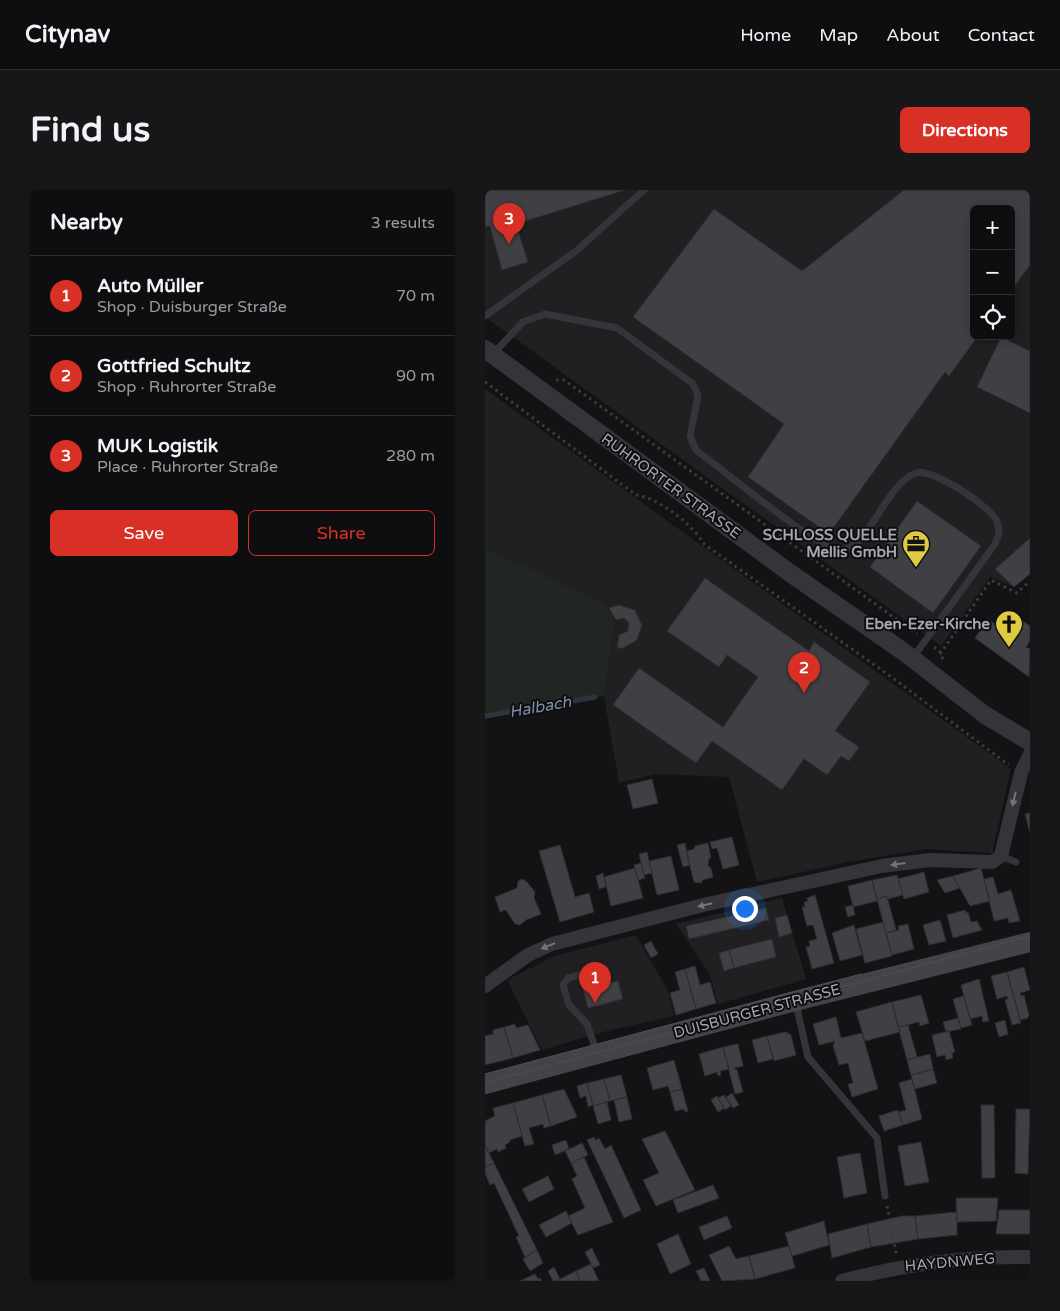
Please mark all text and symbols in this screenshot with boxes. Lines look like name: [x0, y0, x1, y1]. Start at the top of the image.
text: Citynav: [25, 20, 110, 49]
text: Home: [740, 24, 791, 46]
text: Map: [819, 24, 858, 46]
text: About: [886, 24, 940, 46]
text: Contact: [968, 24, 1035, 46]
button: Directions: [900, 107, 1030, 153]
text: Find us: [30, 109, 150, 151]
pin: 3: [493, 203, 525, 244]
map controls: [970, 205, 1015, 340]
button: +: [970, 205, 1015, 250]
text: Nearby: [50, 210, 123, 235]
text: 3 results: [371, 213, 435, 233]
button: −: [970, 250, 1015, 295]
text: Auto Müller: [97, 275, 203, 297]
text: 1: [61, 286, 71, 306]
text: 70 m: [396, 286, 435, 306]
button: locate: [970, 295, 1015, 340]
text: Shop · Duisburger Straße: [97, 297, 287, 317]
text: Gottfried Schultz: [97, 355, 251, 377]
text: 2: [61, 366, 71, 386]
text: 90 m: [396, 366, 435, 386]
text: Shop · Ruhrorter Straße: [97, 377, 276, 397]
street label: RUHRORTER STRASSE: [598, 429, 744, 543]
text: MUK Logistik: [97, 435, 218, 457]
text: 3: [61, 446, 71, 466]
text: 280 m: [386, 446, 435, 466]
text: Place · Ruhrorter Straße: [97, 457, 278, 477]
button: Save: [50, 510, 238, 556]
button: Share: [248, 510, 435, 556]
place label: SCHLOSS QUELLE Mellis GmbH: [763, 526, 897, 561]
office icon: SCHLOSS QUELLE Mellis GmbH: [901, 529, 931, 568]
church icon: Eben-Ezer-Kirche: [994, 609, 1024, 648]
place label: Eben-Ezer-Kirche: [865, 615, 991, 633]
pin: 2: [788, 652, 820, 693]
water label: Halbach: [508, 691, 574, 722]
one-way arrow: [1010, 792, 1018, 807]
one-way arrow: [890, 860, 906, 868]
your location: [732, 896, 758, 922]
one-way arrow: [697, 901, 713, 909]
one-way arrow: [540, 942, 555, 950]
pin: 1: [579, 962, 611, 1003]
street label: DUISBURGER STRASSE: [672, 980, 842, 1042]
street label: HAYDNWEG: [904, 1249, 996, 1275]

